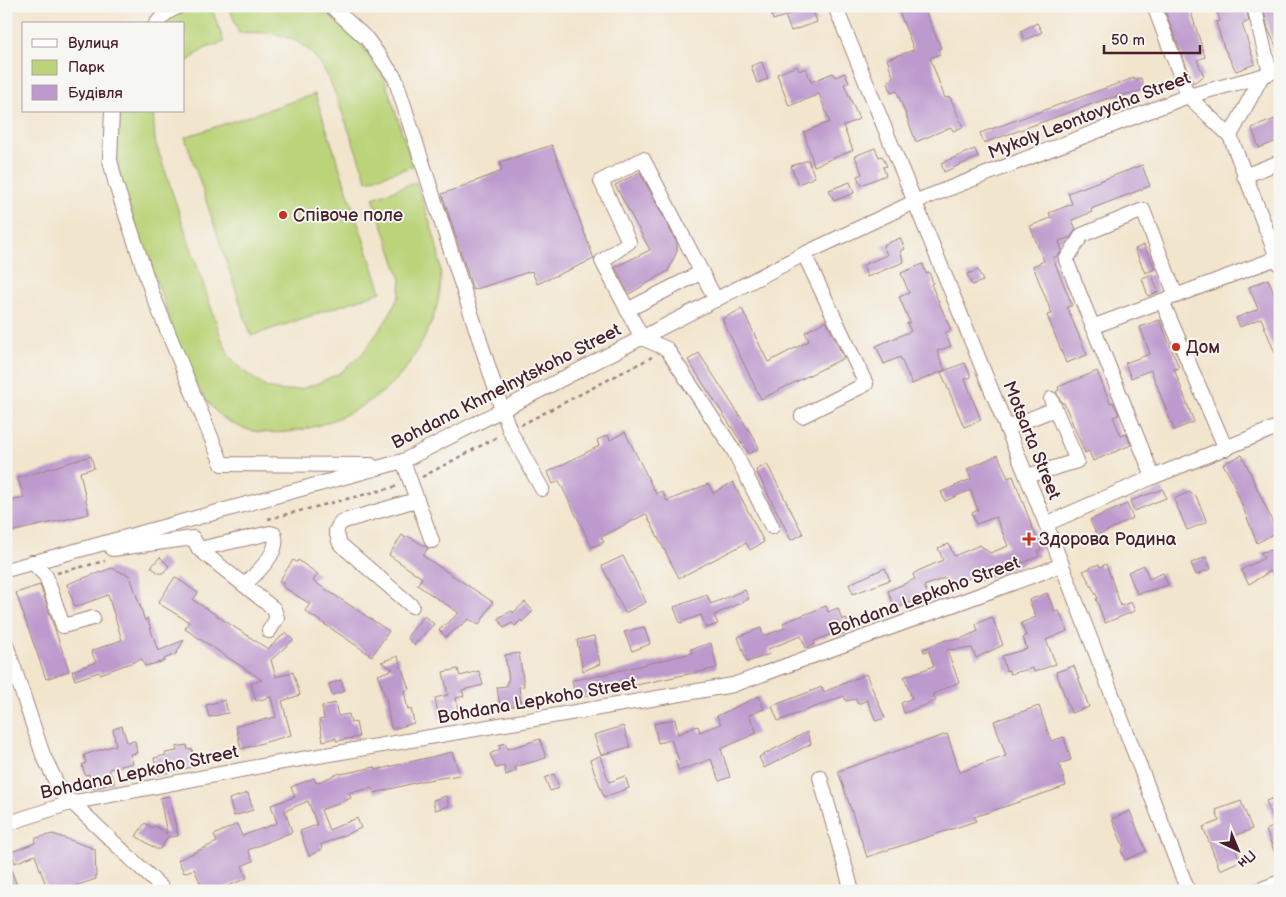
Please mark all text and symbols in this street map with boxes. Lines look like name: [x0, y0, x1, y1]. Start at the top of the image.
legend: [22, 22, 185, 112]
scale bar: [1104, 22, 1200, 54]
text: 50 m: [1111, 31, 1145, 50]
text: Вулиця: [68, 34, 119, 53]
text: Парк: [68, 58, 105, 77]
street label: Mykoly Leontovycha Street: [985, 67, 1194, 164]
text: Будівля: [68, 84, 123, 103]
place label: Співоче поле: [293, 205, 403, 226]
marker: Співоче поле: [277, 209, 289, 221]
street label: Bohdana Khmelnytskoho Street: [388, 319, 625, 454]
place label: Дом: [1186, 337, 1220, 358]
marker: Дом: [1170, 341, 1182, 353]
street label: Motsarta Street: [998, 378, 1065, 503]
place label: Здорова Родина: [1039, 529, 1177, 550]
marker: Здорова Родина: [1023, 533, 1035, 545]
street label: Bohdana Lepkoho Street: [826, 552, 1023, 641]
street label: Bohdana Lepkoho Street: [436, 673, 639, 728]
street label: Bohdana Lepkoho Street: [38, 741, 241, 804]
north arrow: [1214, 824, 1264, 874]
text: Пн: [1234, 846, 1259, 872]

